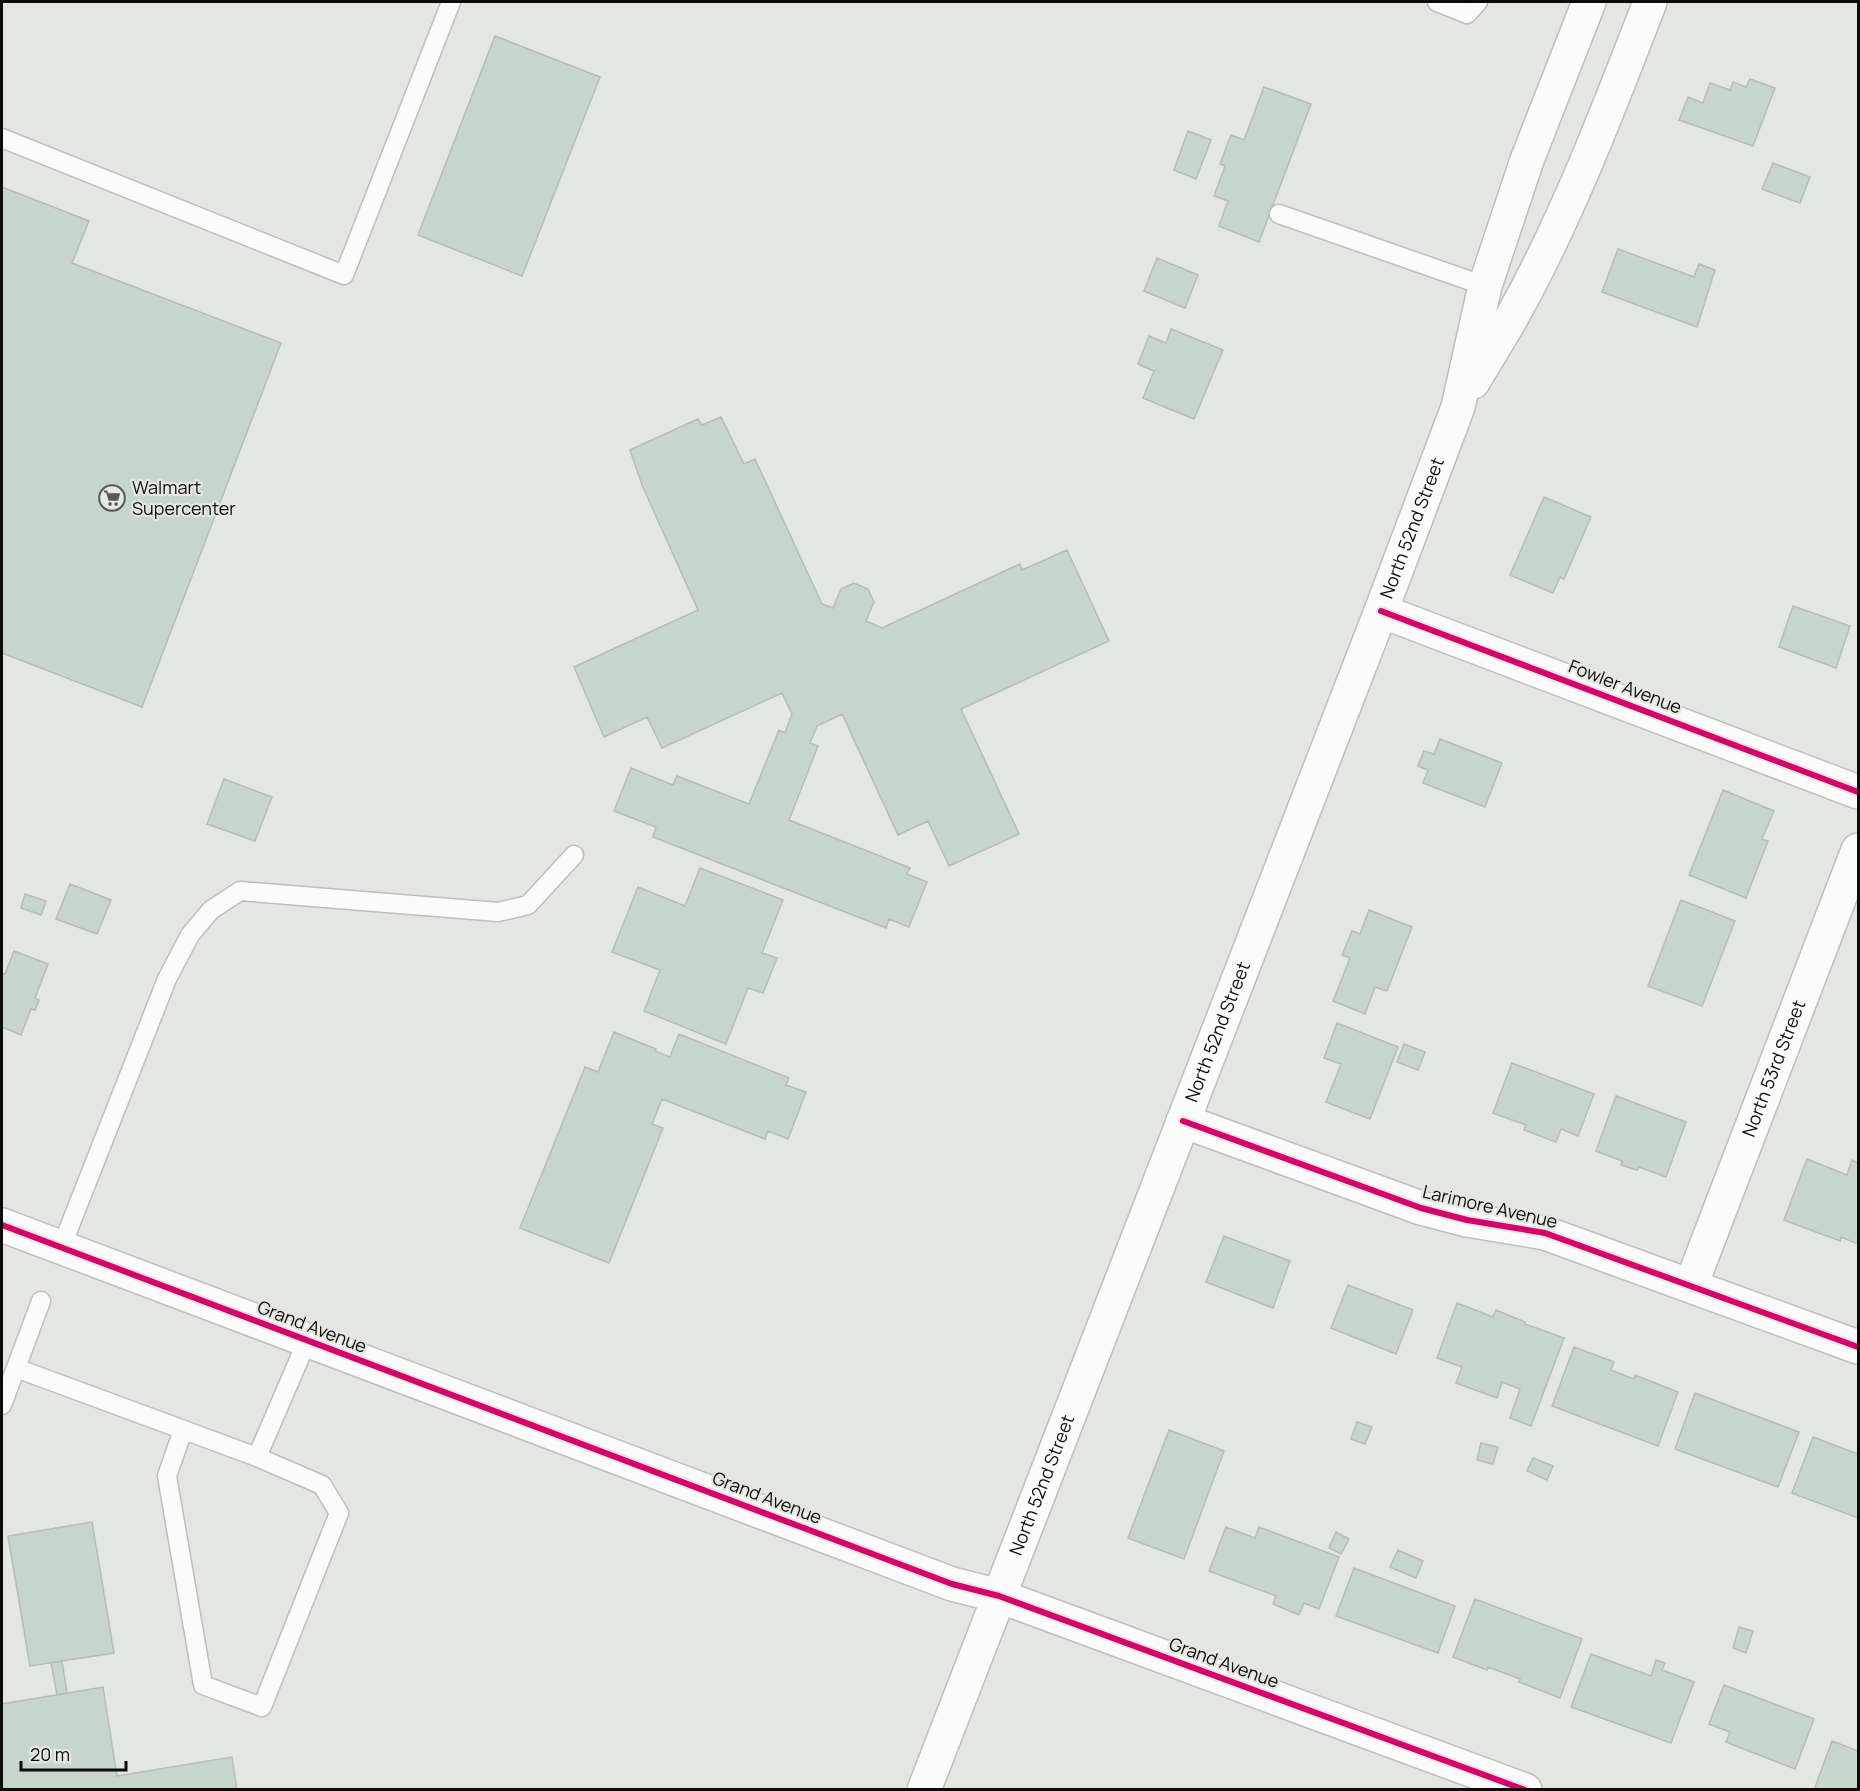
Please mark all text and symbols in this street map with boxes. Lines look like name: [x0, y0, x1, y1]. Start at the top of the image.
street label: North 52nd Street: [1374, 454, 1449, 602]
place label: Walmart Supercenter: [132, 475, 236, 520]
supermarket icon: Walmart Supercenter: [97, 483, 127, 513]
street label: Fowler Avenue: [1565, 653, 1685, 719]
street label: North 52nd Street: [1179, 958, 1255, 1105]
street label: North 53rd Street: [1736, 996, 1810, 1140]
street label: Larimore Avenue: [1420, 1179, 1560, 1233]
street label: Grand Avenue: [254, 1294, 371, 1358]
street label: North 52nd Street: [1003, 1411, 1079, 1559]
street label: Grand Avenue: [709, 1465, 826, 1529]
street label: Grand Avenue: [1166, 1631, 1283, 1693]
scale bar: [21, 1734, 126, 1772]
text: 20 m: [30, 1742, 70, 1766]

